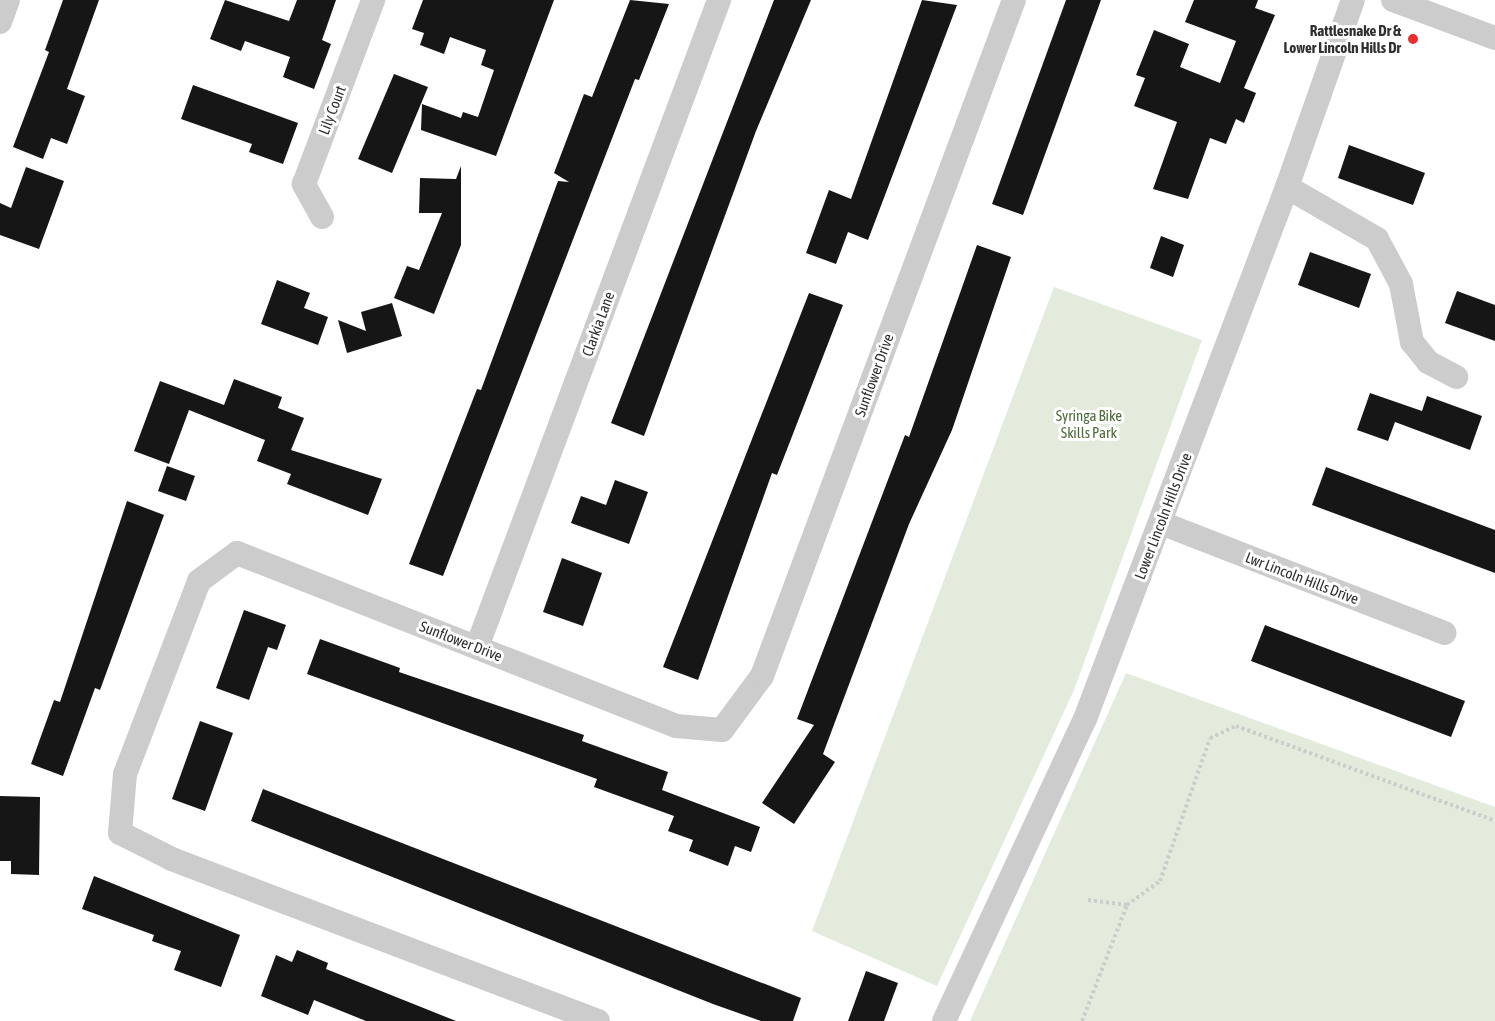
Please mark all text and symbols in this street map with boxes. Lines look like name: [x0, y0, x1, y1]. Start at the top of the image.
place label: Rattlesnake Dr & Lower Lincoln Hills Dr: [1283, 21, 1401, 56]
marker: Rattlesnake Dr & Lower Lincoln Hills Dr: [1406, 32, 1420, 46]
street label: Lily Court: [314, 83, 350, 137]
street label: Clarkia Lane: [578, 289, 618, 359]
street label: Sunflower Drive: [851, 331, 897, 419]
park label: Syringa Bike Skills Park: [1056, 406, 1122, 441]
street label: Lower Lincoln Hills Drive: [1131, 450, 1195, 582]
street label: Lwr Lincoln Hills Drive: [1243, 548, 1361, 608]
street label: Sunflower Drive: [417, 617, 505, 665]

